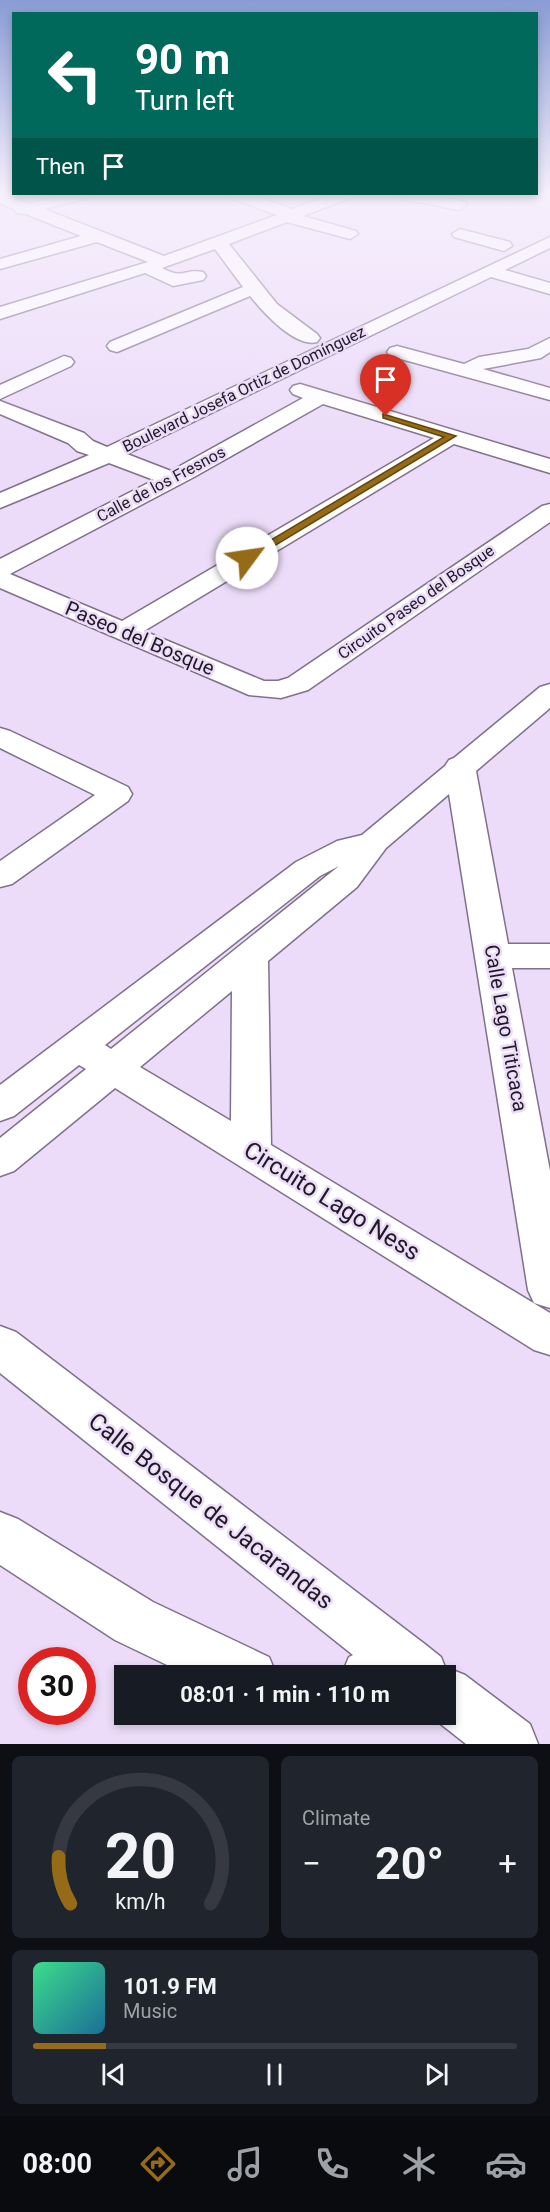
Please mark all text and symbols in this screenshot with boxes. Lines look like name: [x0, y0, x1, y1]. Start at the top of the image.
text: 90 m: [135, 35, 230, 84]
icon: left: [36, 36, 114, 114]
text: Turn left: [135, 85, 235, 117]
icon: arrive: [97, 150, 130, 183]
text: Then: [36, 154, 85, 179]
street label: Boulevard Josefa Ortiz de Domínguez: [120, 322, 369, 456]
pin: [360, 354, 411, 416]
icon: arrive: [369, 363, 402, 396]
street label: Calle de los Fresnos: [93, 442, 229, 526]
position arrow: [215, 526, 279, 590]
street label: Circuito Paseo del Bosque: [334, 541, 498, 663]
street label: Paseo del Bosque: [62, 596, 218, 680]
street label: Calle Lago Titicaca: [480, 943, 532, 1113]
street label: Circuito Lago Ness: [239, 1136, 425, 1266]
street label: Calle Bosque de Jacarandas: [83, 1407, 339, 1615]
speed limit sign: 30: [18, 1647, 96, 1725]
text: 08:01 · 1 min · 110 m: [180, 1682, 390, 1707]
text: Climate: [302, 1806, 370, 1830]
text: 20: [105, 1820, 176, 1893]
text: 20°: [375, 1837, 444, 1890]
text: −: [302, 1844, 321, 1883]
text: +: [498, 1844, 517, 1883]
text: km/h: [115, 1889, 166, 1914]
text: 101.9 FM: [123, 1974, 217, 1999]
text: Music: [123, 1999, 177, 2023]
icon: previous: [97, 2058, 130, 2091]
icon: pause: [258, 2058, 291, 2091]
icon: next: [420, 2058, 453, 2091]
icon: directions: [137, 2143, 179, 2185]
icon: music: [224, 2143, 266, 2185]
icon: phone: [311, 2143, 353, 2185]
icon: climate: [398, 2143, 440, 2185]
icon: car: [485, 2143, 527, 2185]
text: 08:00: [23, 2148, 92, 2180]

